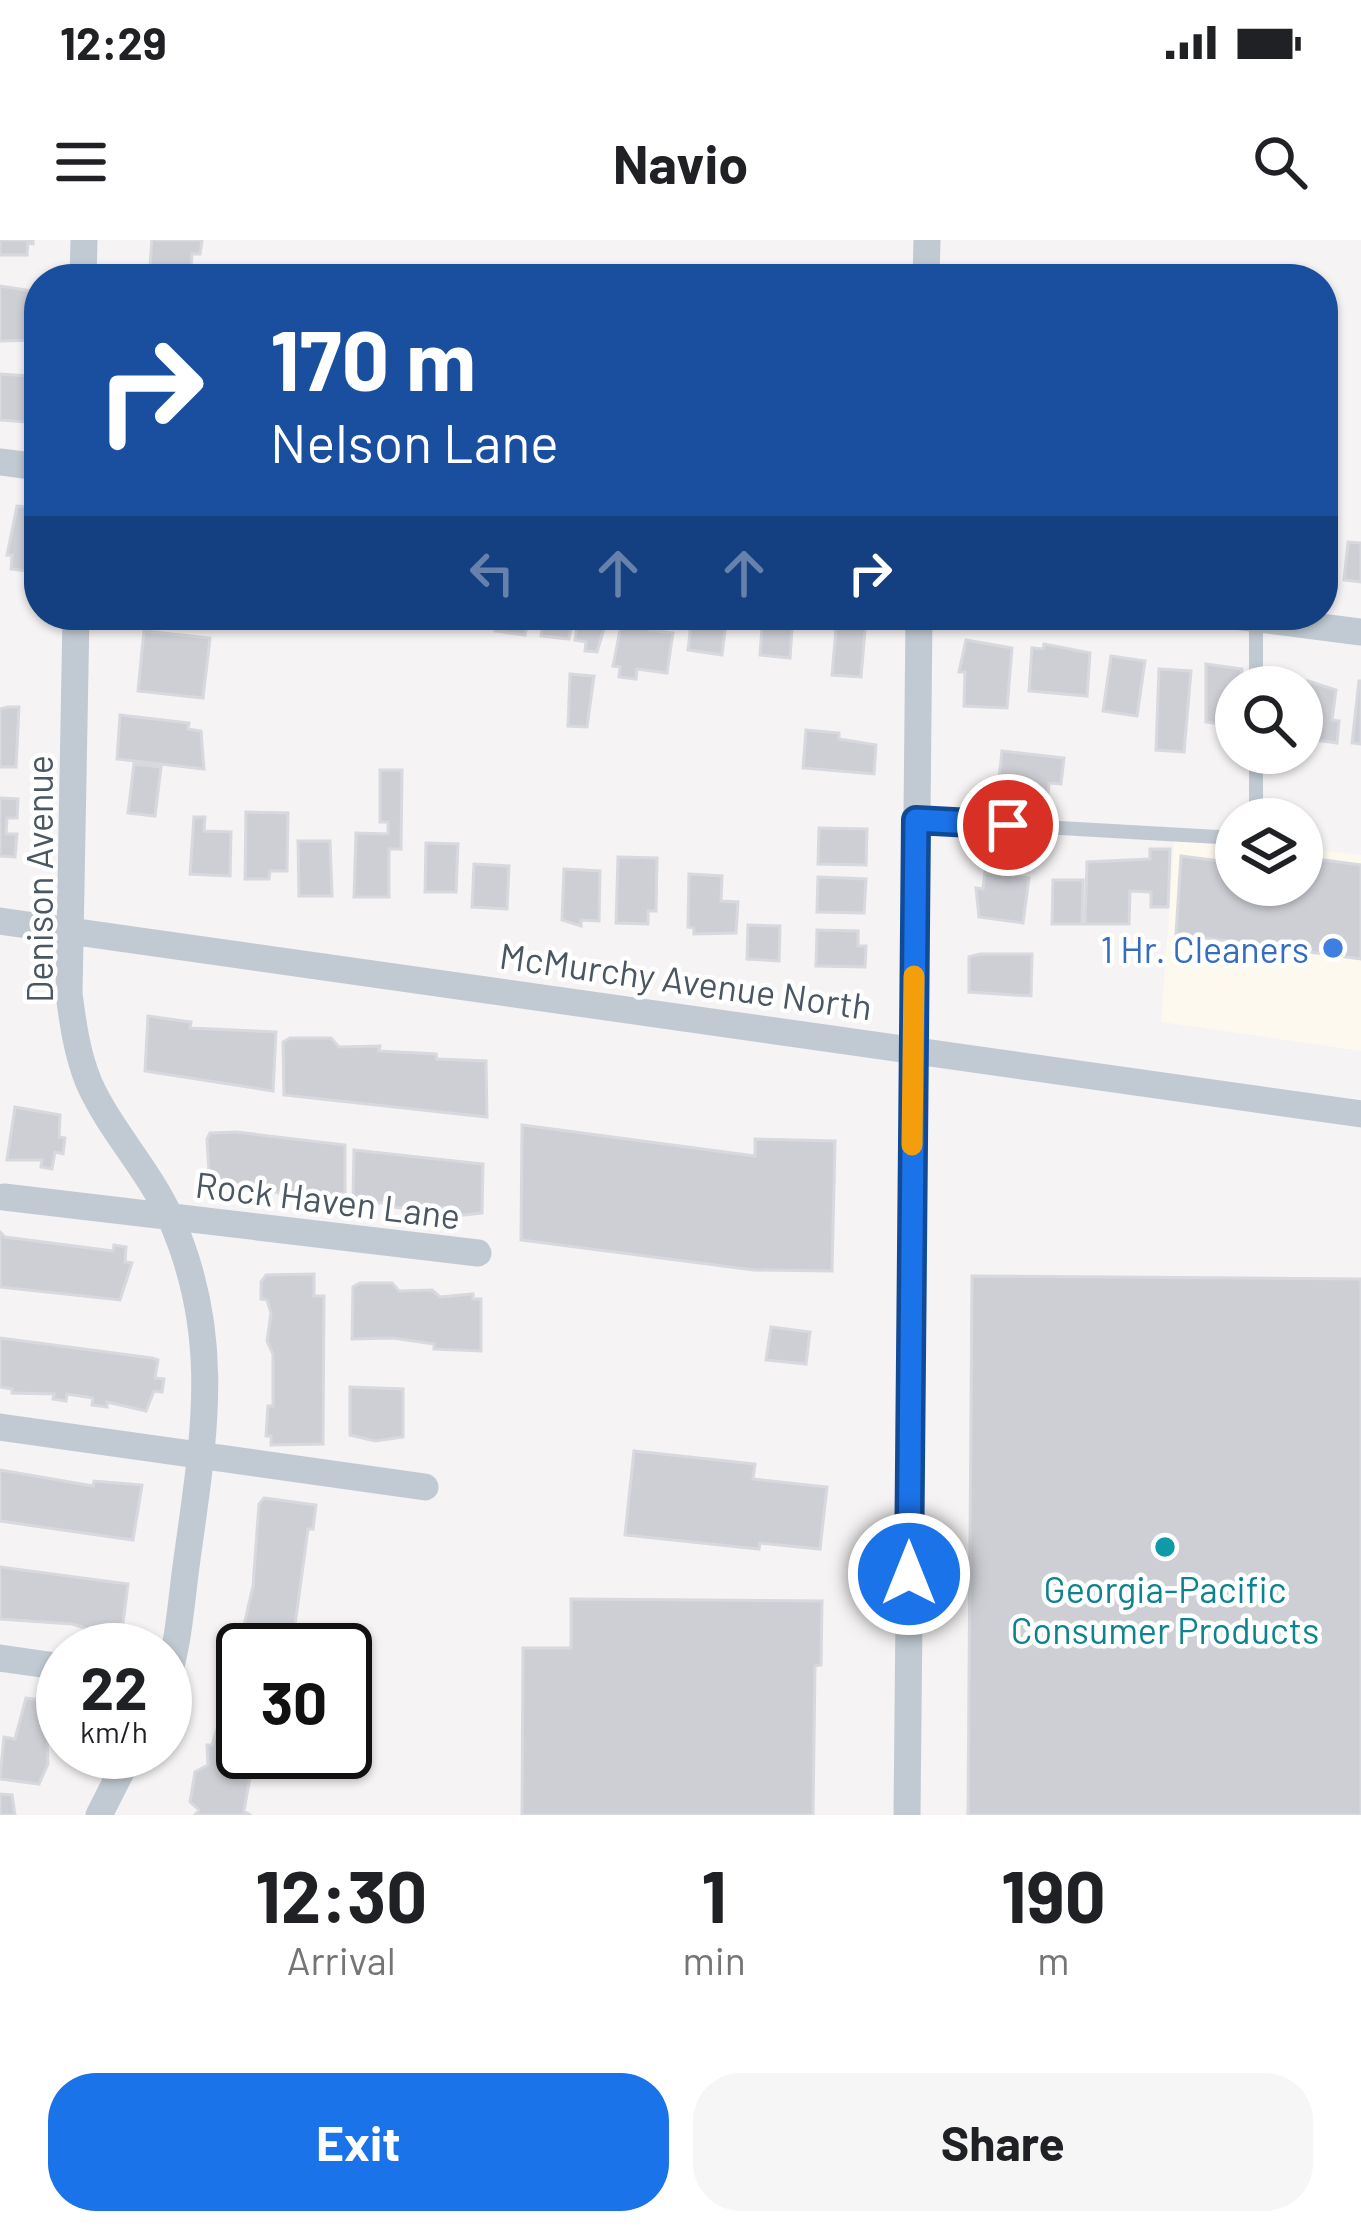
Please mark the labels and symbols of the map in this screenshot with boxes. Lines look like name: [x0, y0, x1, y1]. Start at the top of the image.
street label: Denison Avenue: [17, 755, 60, 1003]
pin: [957, 774, 1059, 876]
place label: 1 Hr. Cleaners: [1100, 927, 1309, 970]
street label: McMurchy Avenue North: [497, 933, 875, 1027]
marker: 1 Hr. Cleaners: [1320, 935, 1346, 961]
street label: Rock Haven Lane: [193, 1161, 463, 1237]
position arrow: [846, 1511, 972, 1637]
marker: Georgia-Pacific Consumer Products: [1152, 1534, 1178, 1560]
place label: Georgia-Pacific Consumer Products: [1011, 1567, 1319, 1651]
speed limit sign: 30: [216, 1623, 372, 1779]

